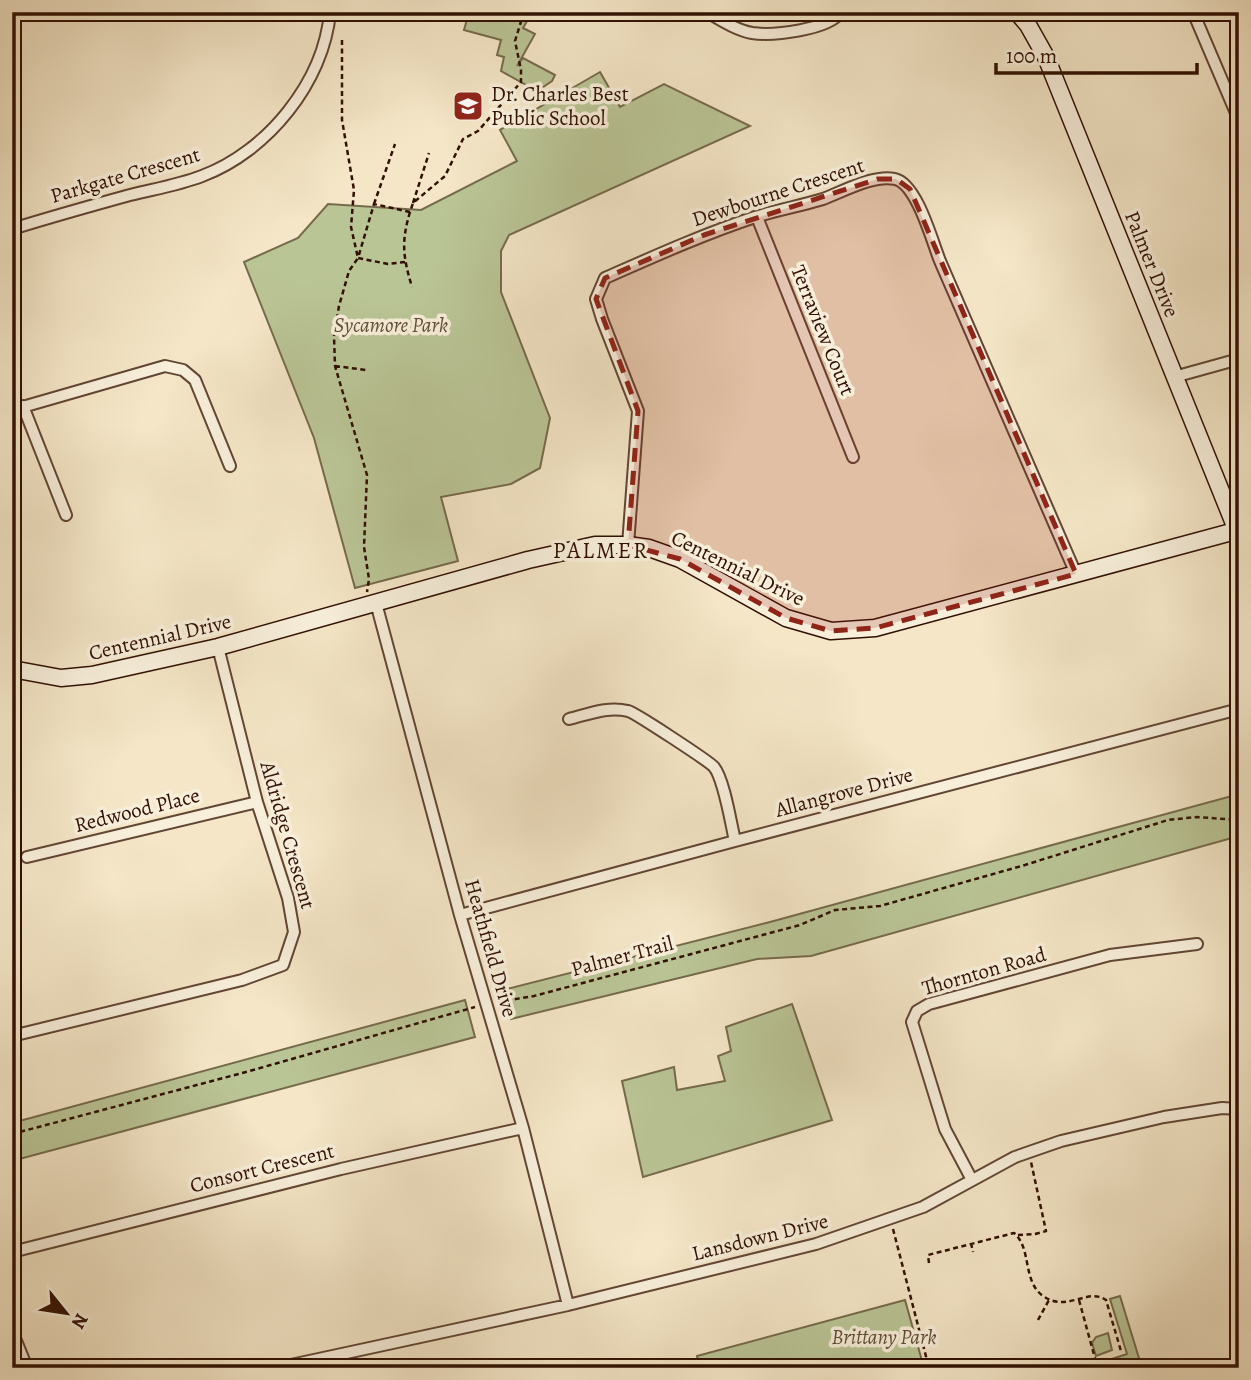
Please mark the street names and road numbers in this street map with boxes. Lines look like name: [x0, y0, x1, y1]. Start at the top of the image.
street label: Parkgate Crescent: [47, 140, 203, 210]
street label: Dewbourne Crescent: [688, 151, 868, 233]
street label: Palmer Drive: [1118, 207, 1186, 321]
street label: Terraview Court: [784, 261, 862, 399]
street label: Centennial Drive: [667, 524, 809, 612]
street label: Centennial Drive: [86, 607, 234, 667]
street label: Aldridge Crescent: [253, 757, 322, 912]
street label: Allangrove Drive: [771, 760, 916, 824]
street label: Redwood Place: [71, 781, 203, 839]
street label: Heathfield Drive: [458, 876, 524, 1020]
street label: Palmer Trail: [568, 929, 676, 983]
street label: Thornton Road: [919, 940, 1050, 1002]
street label: Consort Crescent: [187, 1137, 337, 1199]
street label: Lansdown Drive: [689, 1207, 831, 1267]

